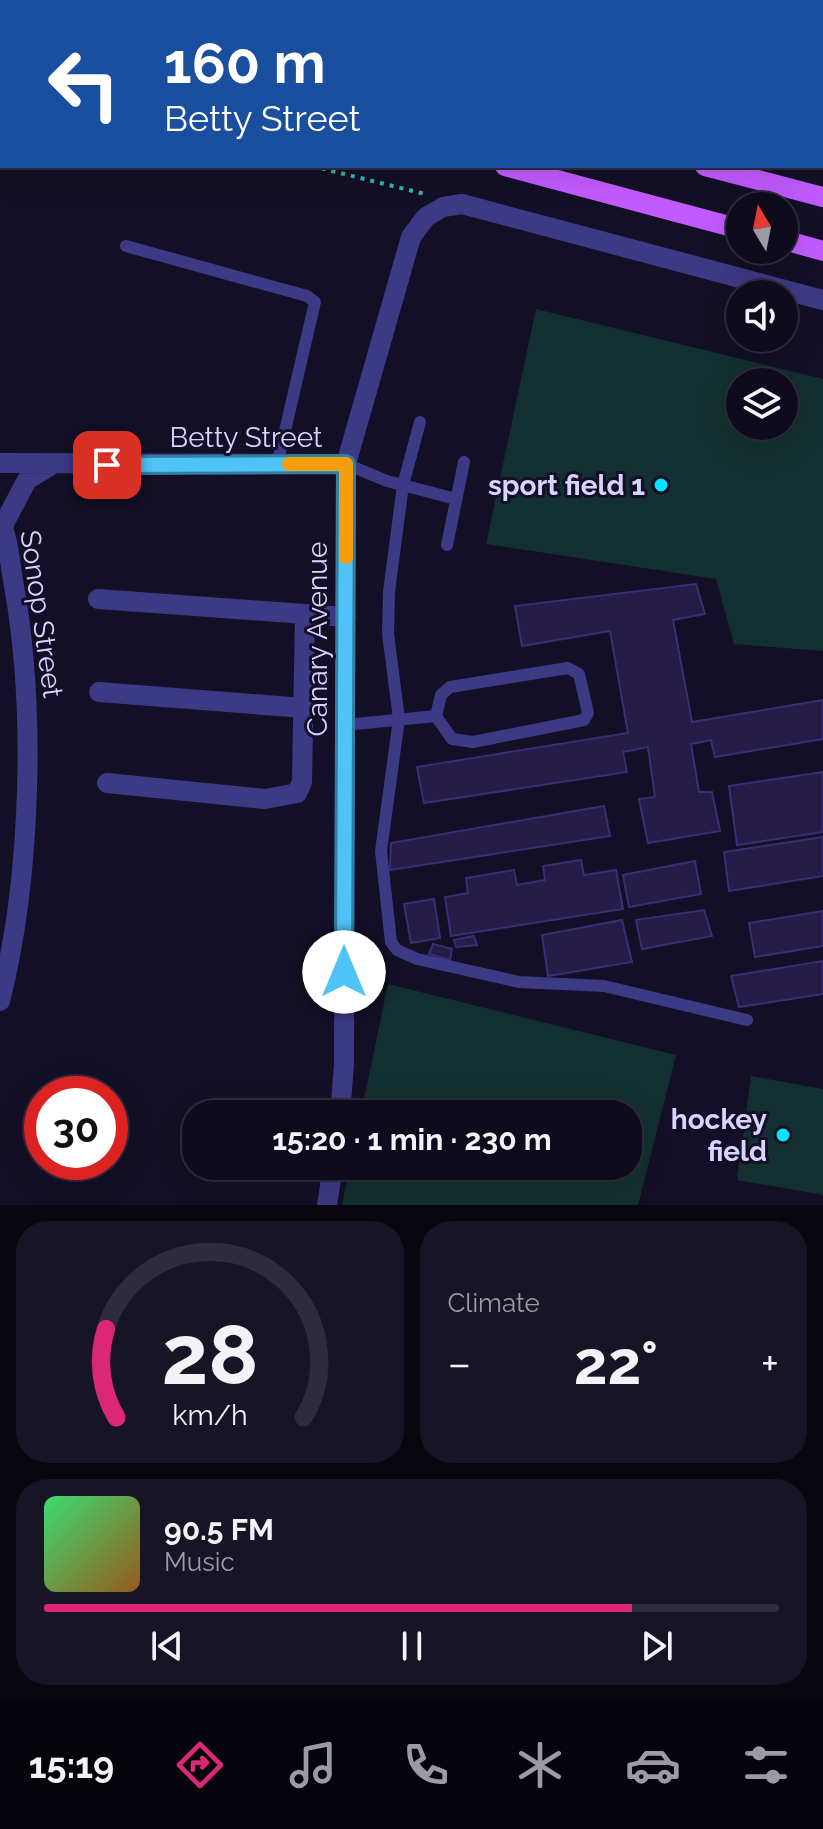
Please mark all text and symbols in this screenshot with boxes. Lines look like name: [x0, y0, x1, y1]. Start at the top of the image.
text: 160 m: [164, 30, 326, 96]
icon: left: [32, 32, 136, 136]
text: Betty Street: [164, 97, 361, 139]
north arrow: [726, 192, 798, 264]
map controls: [726, 192, 798, 440]
button: sound: [726, 280, 798, 352]
button: layers: [726, 368, 798, 440]
street label: Betty Street: [170, 421, 323, 454]
pin: [73, 431, 141, 499]
icon: arrive: [85, 443, 129, 487]
place label: sport field 1: [488, 469, 645, 502]
marker: sport field 1: [652, 476, 670, 494]
street label: Sonop Street: [13, 528, 70, 700]
street label: Canary Avenue: [301, 542, 334, 736]
position arrow: [302, 930, 386, 1014]
speed limit sign: 30: [24, 1076, 128, 1180]
place label: hockey field: [671, 1103, 768, 1168]
text: 15:20 · 1 min · 230 m: [272, 1122, 552, 1157]
marker: hockey field: [774, 1126, 792, 1144]
text: Climate: [448, 1288, 540, 1318]
text: 28: [161, 1306, 258, 1403]
text: 22°: [574, 1328, 658, 1398]
text: −: [448, 1338, 471, 1389]
text: +: [761, 1338, 779, 1389]
text: km/h: [172, 1398, 247, 1432]
text: 90.5 FM: [164, 1512, 274, 1547]
text: Music: [164, 1547, 235, 1577]
icon: previous: [145, 1624, 189, 1668]
icon: pause: [390, 1624, 434, 1668]
icon: next: [635, 1624, 679, 1668]
icon: directions: [172, 1737, 228, 1793]
icon: music: [285, 1737, 341, 1793]
icon: phone: [398, 1737, 454, 1793]
icon: climate: [512, 1737, 568, 1793]
icon: car: [625, 1737, 681, 1793]
icon: filters: [738, 1737, 794, 1793]
text: 15:19: [29, 1744, 114, 1786]

